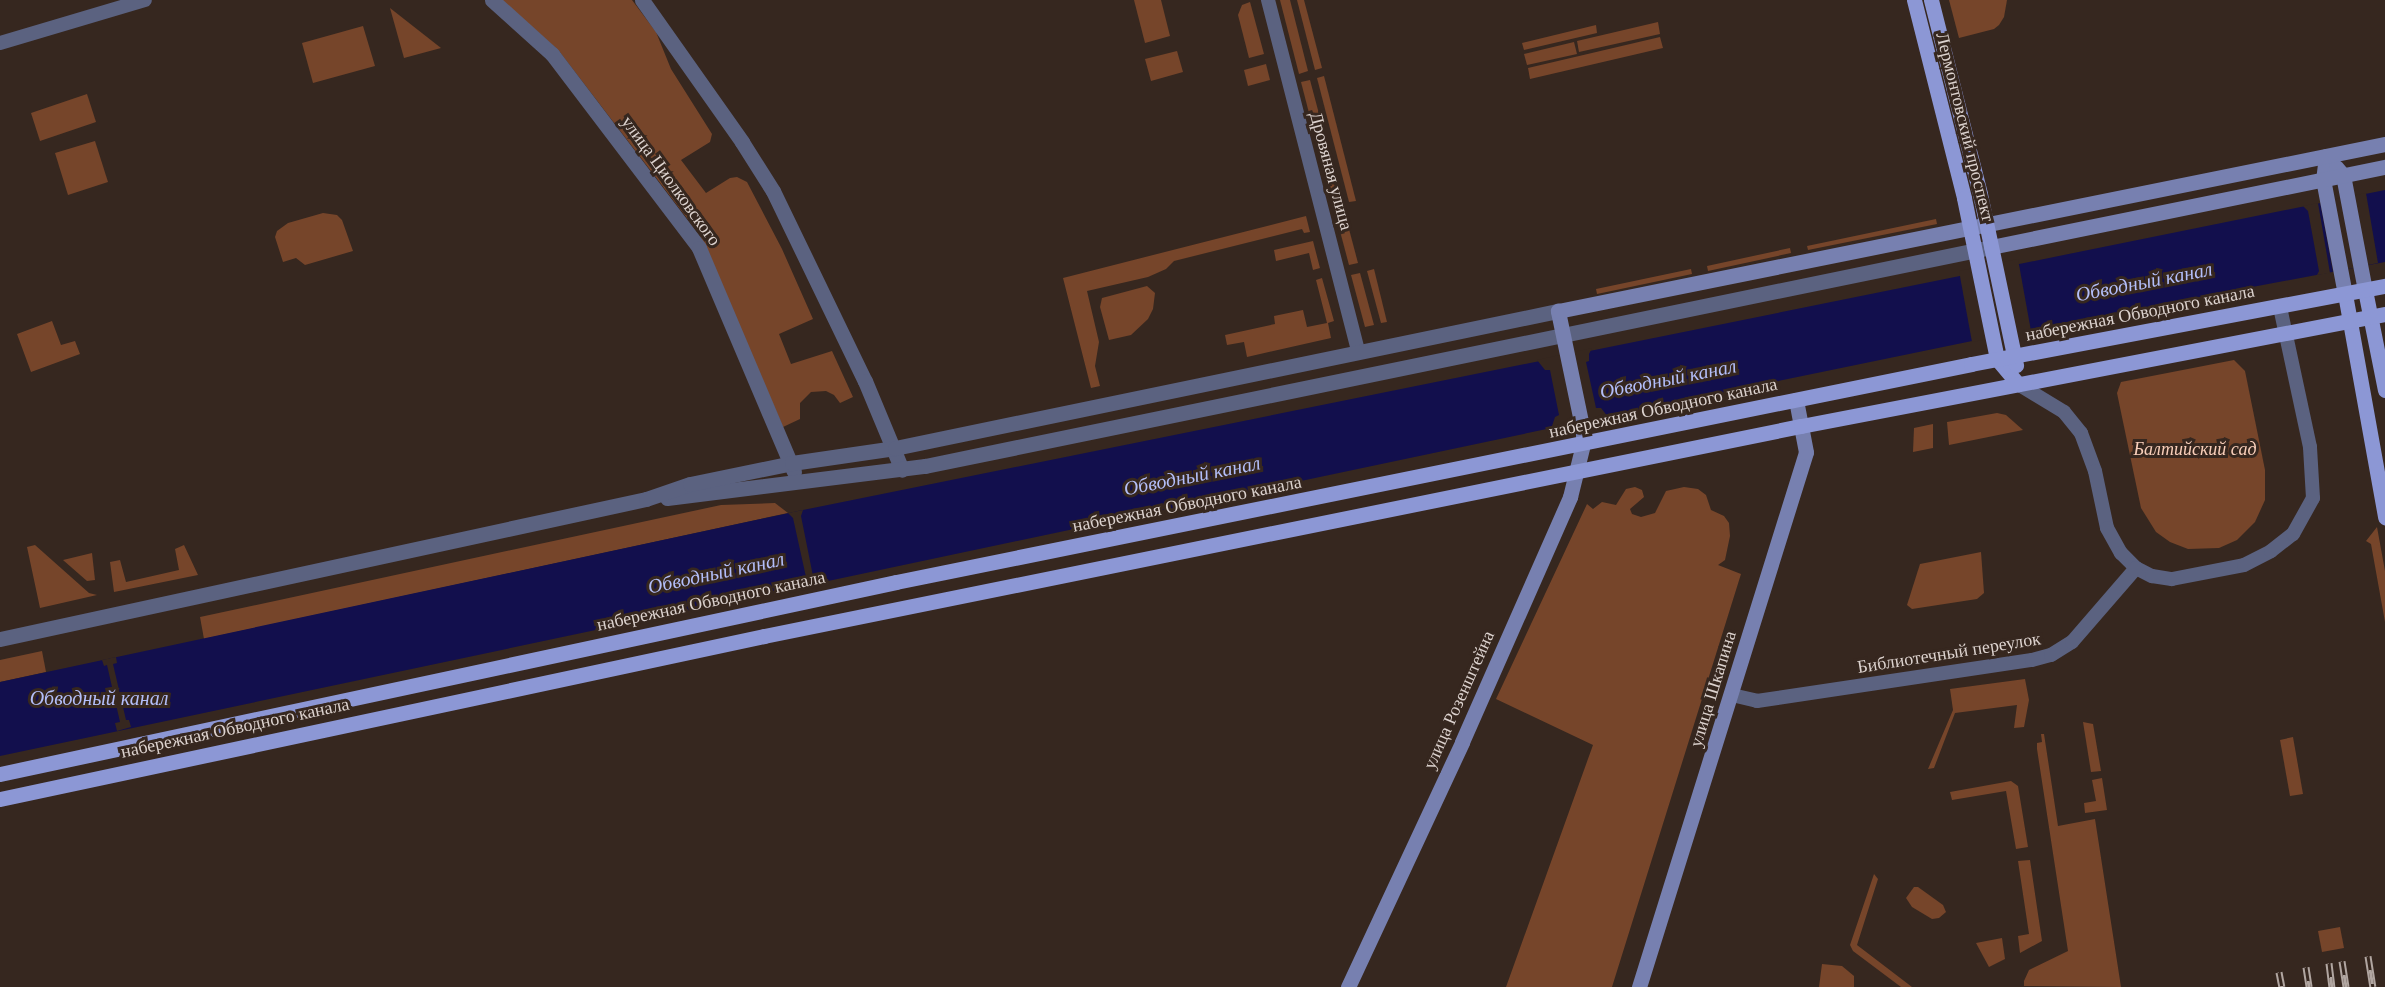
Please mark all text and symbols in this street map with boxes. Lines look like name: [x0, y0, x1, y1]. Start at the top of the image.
street label: Лермонтовский проспект: [1931, 30, 1999, 224]
street label: Дровяная улица: [1305, 109, 1357, 233]
street label: улица Циолковского: [617, 112, 725, 250]
water label: Обводный канал: [2074, 257, 2214, 307]
street label: набережная Обводного канала: [2024, 280, 2256, 346]
water label: Обводный канал: [1598, 354, 1738, 404]
street label: набережная Обводного канала: [1547, 373, 1779, 443]
park label: Балтийский сад: [2133, 438, 2257, 460]
water label: Обводный канал: [1122, 451, 1262, 501]
street label: набережная Обводного канала: [1071, 471, 1303, 537]
water label: Обводный канал: [646, 547, 786, 599]
street label: набережная Обводного канала: [595, 566, 827, 636]
street label: улица Розенштейна: [1419, 627, 1499, 773]
street label: улица Шкапина: [1685, 628, 1741, 750]
street label: Библиотечный переулок: [1856, 628, 2042, 678]
water label: Обводный канал: [30, 686, 168, 710]
street label: набережная Обводного канала: [119, 693, 351, 763]

